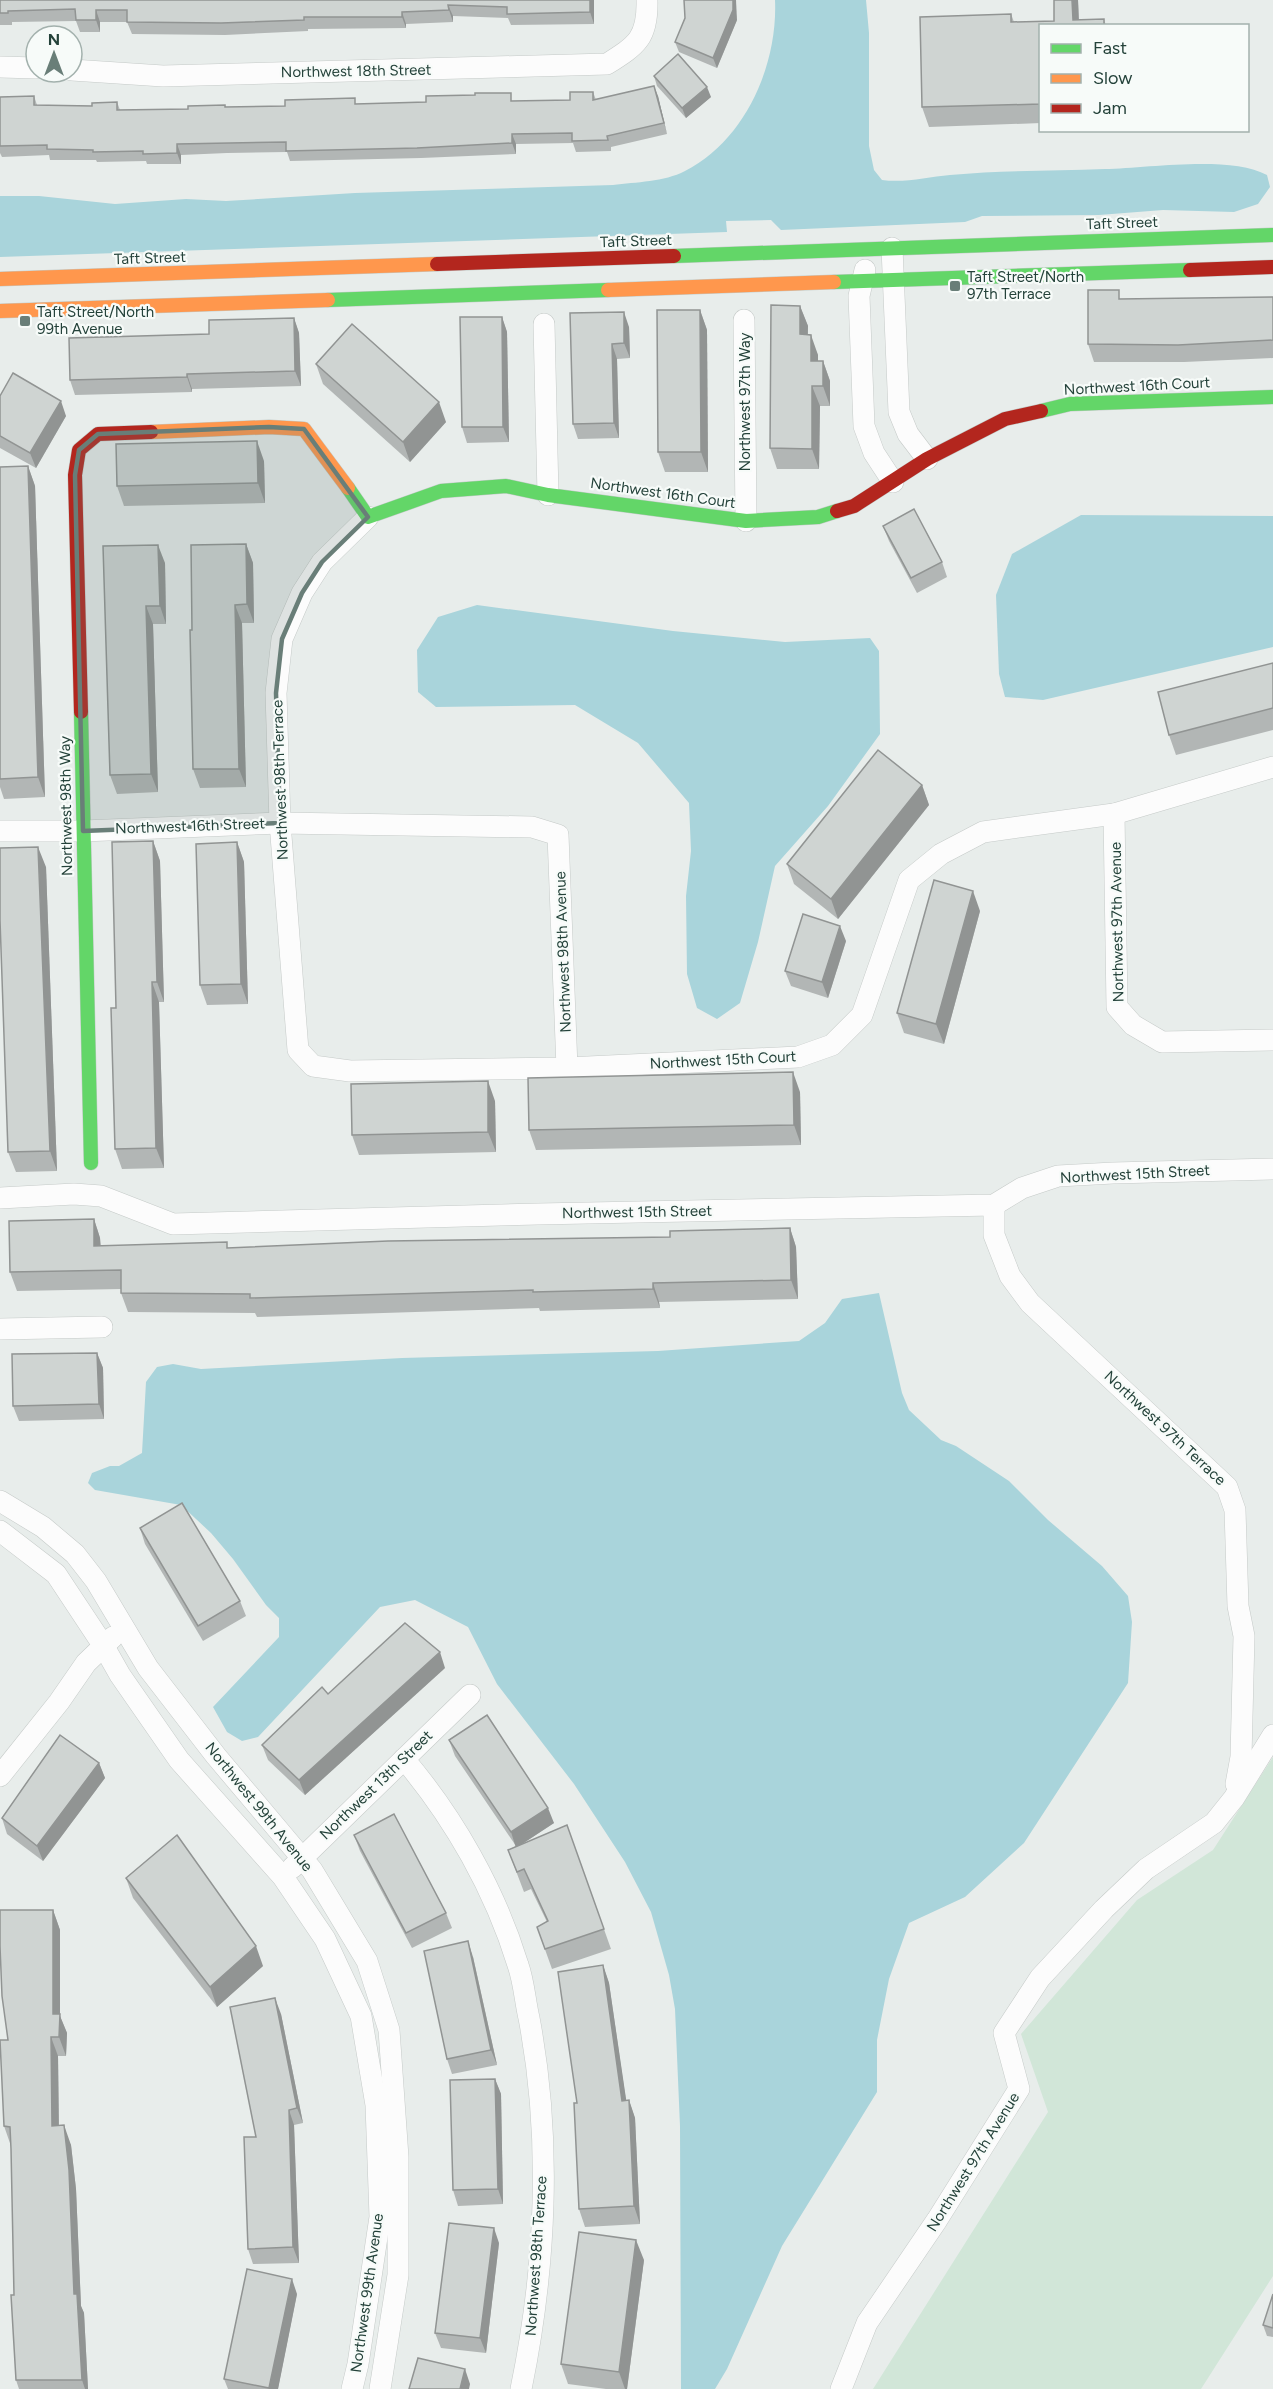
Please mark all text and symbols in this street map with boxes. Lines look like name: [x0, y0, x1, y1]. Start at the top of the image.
north arrow: [24, 24, 84, 84]
legend: [1039, 24, 1249, 132]
text: N: [48, 30, 60, 49]
text: Fast: [1093, 37, 1127, 59]
street label: Northwest 18th Street: [281, 61, 432, 81]
text: Slow: [1093, 67, 1132, 89]
text: Jam: [1093, 97, 1127, 119]
street label: Taft Street: [1086, 213, 1159, 233]
street label: Taft Street: [600, 231, 673, 251]
street label: Taft Street: [114, 248, 187, 268]
place label: Taft Street/North 97th Terrace: [967, 268, 1084, 303]
marker: Taft Street/North 97th Terrace: [948, 279, 962, 293]
place label: Taft Street/North 99th Avenue: [37, 303, 154, 338]
marker: Taft Street/North 99th Avenue: [18, 314, 32, 328]
street label: Northwest 97th Way: [736, 332, 754, 471]
street label: Northwest 16th Court: [1063, 373, 1211, 399]
street label: Northwest 16th Court: [589, 474, 737, 512]
street label: Northwest 98th Terrace: [268, 699, 292, 861]
street label: Northwest 98th Way: [56, 736, 76, 876]
street label: Northwest 16th Street: [115, 814, 266, 838]
street label: Northwest 97th Avenue: [1107, 842, 1127, 1002]
street label: Northwest 98th Avenue: [551, 871, 575, 1033]
street label: Northwest 15th Court: [649, 1047, 797, 1073]
street label: Northwest 15th Street: [1060, 1161, 1211, 1187]
street label: Northwest 15th Street: [562, 1202, 712, 1222]
street label: Northwest 97th Terrace: [1101, 1367, 1229, 1489]
street label: Northwest 13th Street: [316, 1726, 436, 1843]
street label: Northwest 99th Avenue: [201, 1739, 317, 1875]
street label: Northwest 97th Avenue: [923, 2089, 1023, 2235]
street label: Northwest 98th Terrace: [521, 2175, 551, 2337]
street label: Northwest 99th Avenue: [347, 2212, 387, 2374]

